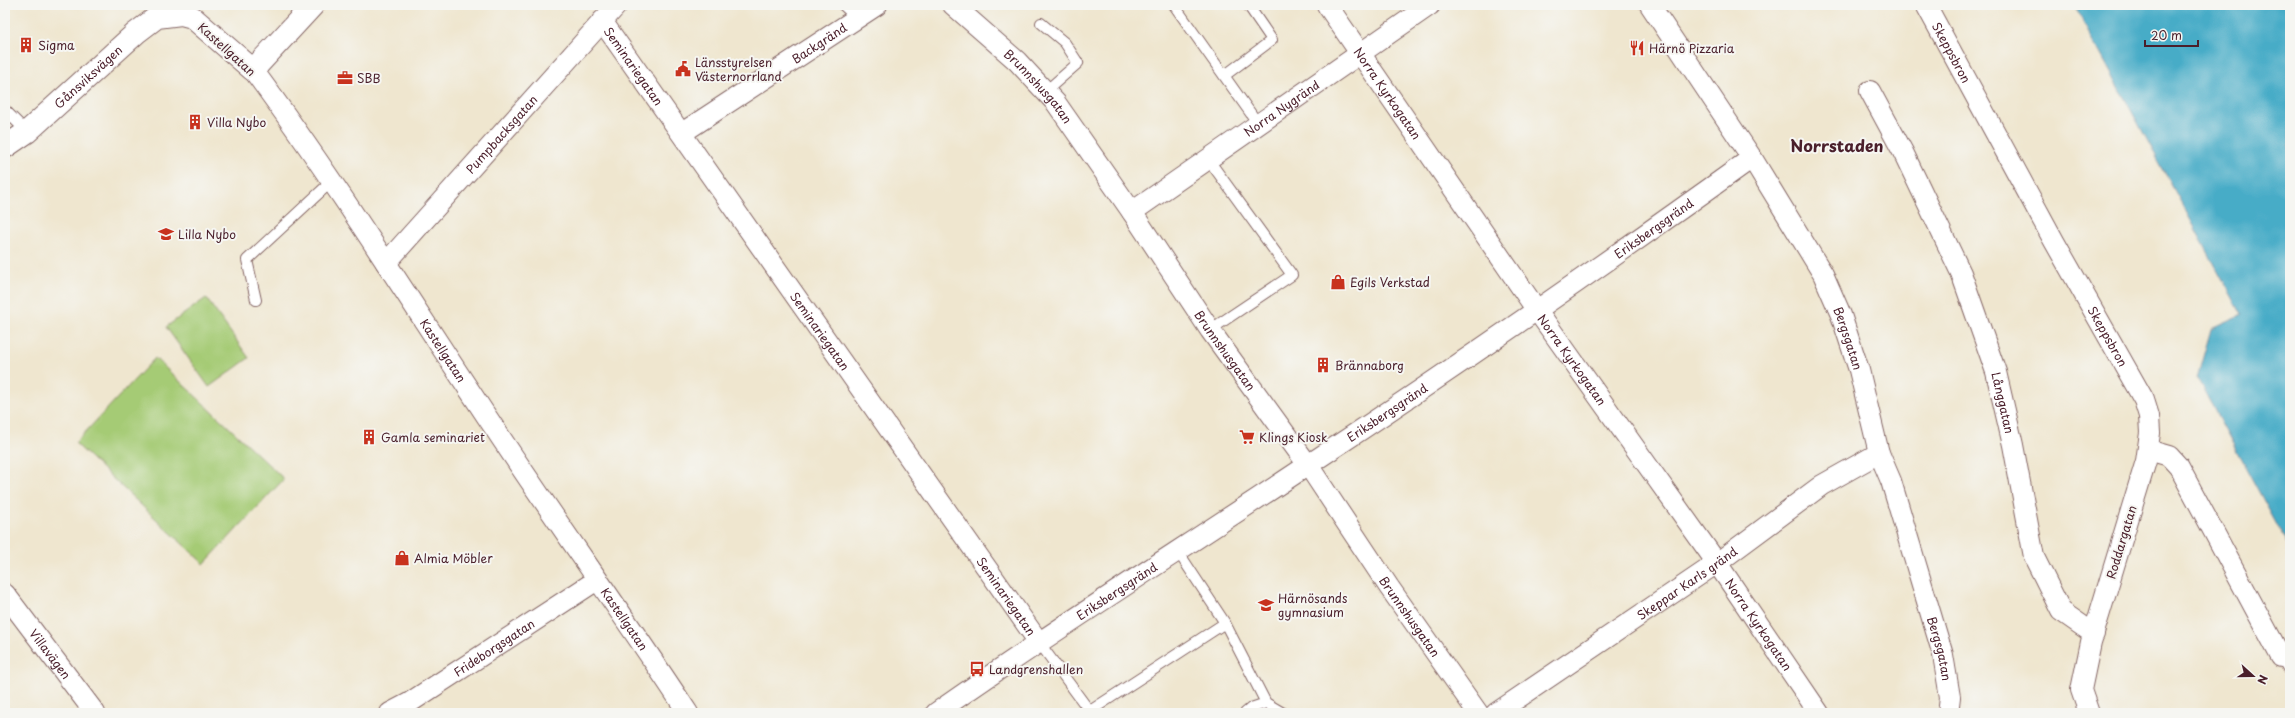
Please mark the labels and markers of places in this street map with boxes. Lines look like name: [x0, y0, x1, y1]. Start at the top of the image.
building icon: Sigma: [17, 36, 35, 54]
place label: Sigma: [38, 36, 75, 54]
restaurant icon: Härnö Pizzaria: [1628, 39, 1646, 57]
place label: Härnö Pizzaria: [1649, 39, 1735, 57]
place label: Länsstyrelsen Västernorrland: [695, 53, 783, 85]
public building icon: Länsstyrelsen Västernorrland: [674, 60, 692, 78]
office icon: SBB: [336, 69, 354, 87]
place label: SBB: [357, 69, 380, 87]
building icon: Villa Nybo: [186, 113, 204, 131]
place label: Villa Nybo: [207, 113, 267, 131]
school or university icon: Lilla Nybo: [157, 225, 175, 243]
place label: Lilla Nybo: [178, 225, 236, 243]
shop icon: Egils Verkstad: [1329, 273, 1347, 291]
place label: Egils Verkstad: [1350, 273, 1430, 291]
building icon: Brännaborg: [1314, 356, 1332, 374]
place label: Brännaborg: [1335, 356, 1404, 374]
building icon: Gamla seminariet: [360, 428, 378, 446]
place label: Gamla seminariet: [381, 428, 485, 446]
supermarket icon: Klings Kiosk: [1238, 428, 1256, 446]
place label: Klings Kiosk: [1259, 428, 1328, 446]
shop icon: Almia Möbler: [393, 549, 411, 567]
place label: Almia Möbler: [414, 549, 493, 567]
place label: Härnösands gymnasium: [1278, 589, 1348, 621]
school or university icon: Härnösands gymnasium: [1257, 596, 1275, 614]
bus stop icon: Landgrenshallen: [968, 660, 986, 678]
place label: Landgrenshallen: [989, 660, 1083, 678]

